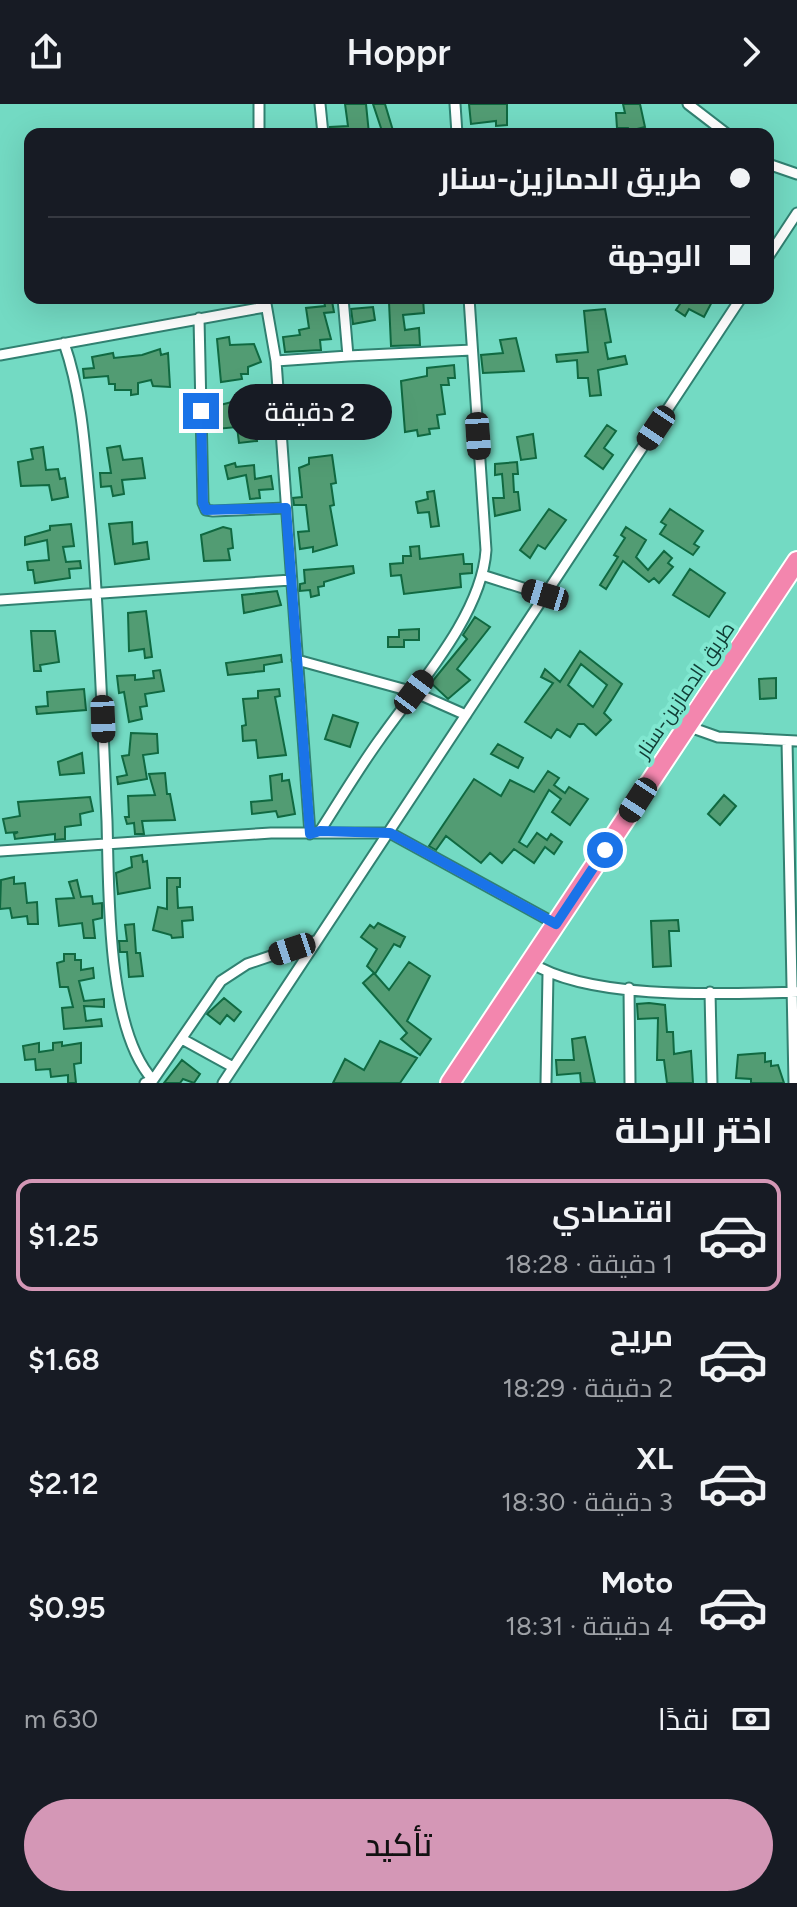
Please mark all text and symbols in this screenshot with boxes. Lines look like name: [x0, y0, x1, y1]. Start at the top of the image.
icon: share: [24, 30, 68, 74]
icon: forward: [729, 30, 773, 74]
text: Hoppr: [347, 31, 450, 74]
text: طريق الدمازين-سنار: [439, 160, 702, 197]
text: الوجهة: [608, 237, 702, 274]
callout: 2 دقيقة: [229, 383, 393, 439]
route end: [183, 393, 219, 429]
text: 2 دقيقة: [265, 396, 355, 428]
car: [633, 401, 679, 455]
car: [464, 411, 492, 461]
car: [519, 577, 571, 613]
street label: طريق الدمازين-سنار: [630, 617, 740, 764]
car: [390, 666, 438, 718]
car: [90, 695, 116, 743]
car: [615, 773, 661, 827]
route start: [587, 832, 623, 868]
car: [265, 930, 319, 968]
text: اختر الرحلة: [615, 1109, 773, 1152]
text: اقتصادي: [552, 1193, 673, 1230]
icon: car: [697, 1199, 769, 1271]
text: $1.25: [28, 1217, 99, 1254]
text: 1 دقيقة · 18:28: [505, 1248, 673, 1280]
text: مريح: [610, 1317, 673, 1354]
icon: car: [697, 1323, 769, 1395]
text: $1.68: [28, 1341, 100, 1378]
text: 2 دقيقة · 18:29: [502, 1372, 673, 1404]
text: XL: [637, 1440, 673, 1477]
icon: car: [697, 1447, 769, 1519]
text: $2.12: [28, 1465, 99, 1502]
text: 3 دقيقة · 18:30: [501, 1486, 673, 1518]
text: Moto: [601, 1564, 673, 1601]
icon: car: [697, 1571, 769, 1643]
text: $0.95: [28, 1589, 106, 1626]
text: 4 دقيقة · 18:31: [505, 1610, 673, 1642]
icon: cash: [729, 1697, 773, 1741]
text: نقدًا: [658, 1701, 709, 1738]
text: 630 m: [24, 1703, 98, 1735]
button: تأكيد: [24, 1799, 773, 1891]

